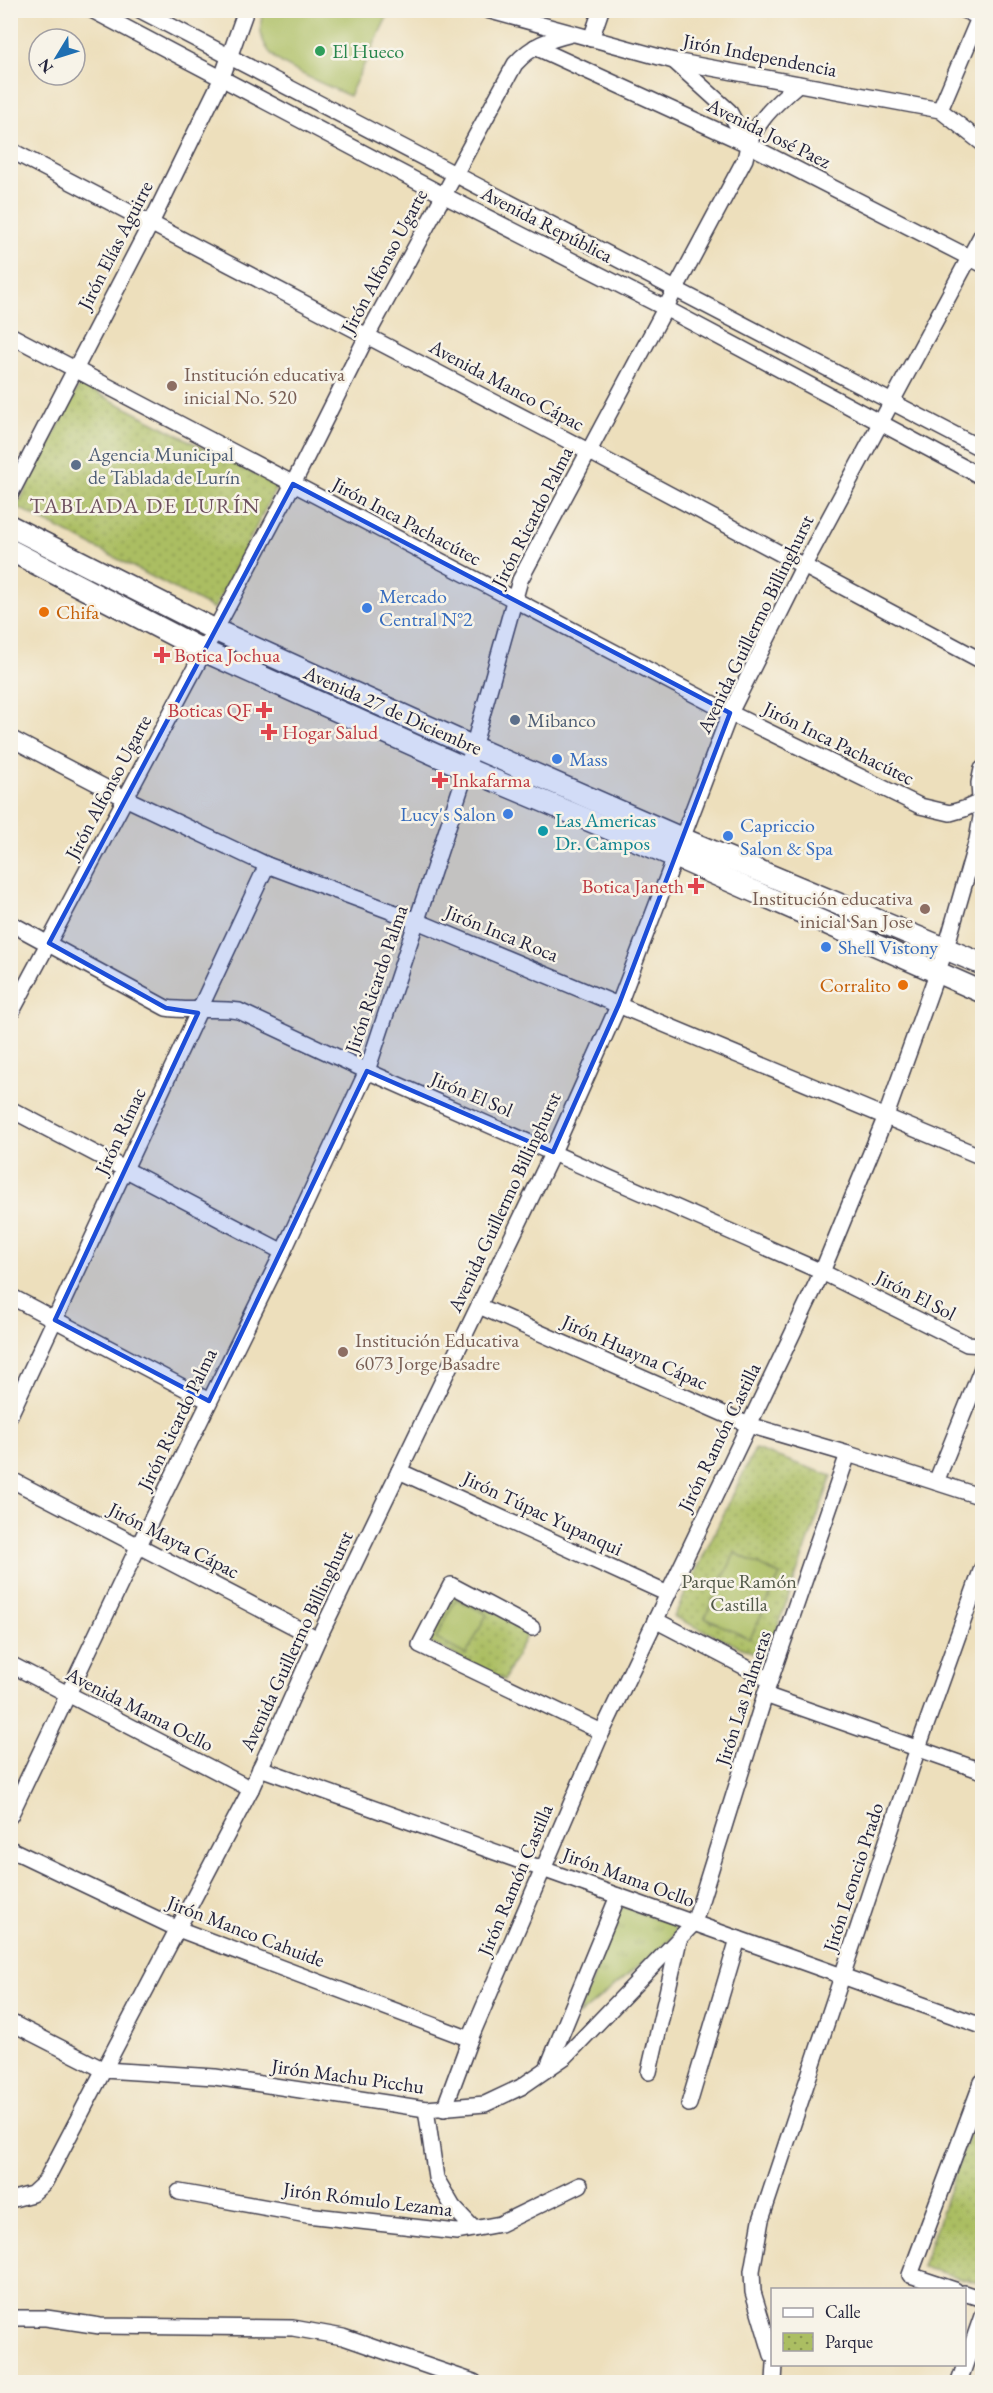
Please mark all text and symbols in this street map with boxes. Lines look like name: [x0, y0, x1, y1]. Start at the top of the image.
north arrow: [27, 27, 87, 87]
street label: Jirón Independencia: [679, 27, 839, 83]
place label: El Hueco: [332, 38, 404, 64]
marker: El Hueco: [313, 44, 327, 58]
text: N: [33, 54, 58, 77]
street label: Avenida José Paez: [702, 91, 835, 174]
street label: Jirón Elías Aguirre: [70, 176, 159, 316]
street label: Avenida República: [476, 179, 617, 268]
street label: Jirón Alfonso Ugarte: [334, 184, 433, 340]
street label: Avenida Manco Cápac: [424, 333, 589, 437]
place label: Institución educativa inicial No. 520: [184, 361, 345, 410]
marker: Institución educativa inicial No. 520: [165, 379, 179, 393]
place label: Agencia Municipal de Tablada de Lurín: [87, 441, 241, 490]
street label: Jirón Ricardo Palma: [484, 442, 579, 594]
marker: Agencia Municipal de Tablada de Lurín: [69, 458, 83, 472]
street label: Jirón Inca Pachacútec: [326, 470, 486, 571]
district label: TABLADA DE LURÍN: [29, 491, 261, 520]
street label: Avenida Guillermo Billinghurst: [690, 510, 820, 739]
place label: Mercado Central N°2: [379, 583, 473, 632]
place label: Chifa: [56, 599, 99, 625]
marker: Mercado Central N°2: [360, 601, 374, 615]
marker: Chifa: [37, 605, 51, 619]
place label: Botica Jochua: [174, 642, 280, 668]
marker: Botica Jochua: [155, 648, 169, 662]
street label: Avenida 27 de Diciembre: [299, 659, 486, 761]
street label: Jirón Inca Pachacútec: [757, 694, 919, 791]
place label: Boticas QF: [167, 697, 252, 723]
marker: Boticas QF: [257, 703, 271, 717]
place label: Mibanco: [527, 707, 596, 733]
street label: Jirón Alfonso Ugarte: [58, 710, 157, 866]
marker: Mibanco: [508, 713, 522, 727]
place label: Hogar Salud: [282, 719, 379, 745]
marker: Hogar Salud: [260, 723, 278, 741]
place label: Mass: [569, 746, 608, 772]
marker: Mass: [550, 752, 564, 766]
place label: Inkafarma: [452, 767, 531, 793]
marker: Inkafarma: [433, 773, 447, 787]
place label: Lucy's Salon: [400, 801, 496, 827]
marker: Lucy's Salon: [501, 807, 515, 821]
place label: Las Americas Dr. Campos: [555, 807, 656, 856]
place label: Capriccio Salon & Spa: [740, 812, 833, 861]
marker: Las Americas Dr. Campos: [536, 824, 550, 838]
marker: Capriccio Salon & Spa: [721, 829, 735, 843]
place label: Botica Janeth: [582, 873, 684, 899]
marker: Botica Janeth: [689, 879, 703, 893]
place label: Institución educativa inicial San Jose: [752, 885, 913, 934]
street label: Jirón Inca Roca: [440, 898, 563, 968]
street label: Jirón Ricardo Palma: [338, 902, 414, 1058]
marker: Institución educativa inicial San Jose: [918, 902, 932, 916]
place label: Shell Vistony: [838, 934, 938, 960]
marker: Shell Vistony: [819, 940, 833, 954]
place label: Corralito: [820, 972, 891, 998]
marker: Corralito: [896, 978, 910, 992]
street label: Jirón El Sol: [425, 1064, 517, 1123]
street label: Jirón Rímac: [88, 1083, 152, 1181]
street label: Avenida Guillermo Billinghurst: [441, 1087, 567, 1317]
street label: Jirón El Sol: [870, 1263, 961, 1326]
street label: Jirón Huayna Cápac: [556, 1307, 712, 1396]
place label: Institución Educativa 6073 Jorge Basadre: [355, 1327, 519, 1376]
street label: Jirón Ricardo Palma: [130, 1344, 223, 1496]
marker: Institución Educativa 6073 Jorge Basadre: [336, 1345, 350, 1359]
street label: Jirón Ramón Castilla: [671, 1358, 766, 1518]
street label: Jirón Túpac Yupanqui: [457, 1464, 627, 1561]
street label: Jirón Mayta Cápac: [102, 1495, 244, 1584]
street label: Avenida Guillermo Billinghurst: [233, 1526, 359, 1756]
park label: Parque Ramón Castilla: [681, 1568, 797, 1617]
street label: Jirón Las Palmeras: [708, 1627, 777, 1771]
street label: Avenida Mama Ocllo: [61, 1660, 218, 1757]
street label: Jirón Leoncio Prado: [816, 1799, 889, 1957]
street label: Jirón Ramón Castilla: [471, 1800, 559, 1962]
street label: Jirón Mama Ocllo: [557, 1840, 699, 1913]
street label: Jirón Manco Cahuide: [162, 1888, 329, 1973]
street label: Jirón Machu Picchu: [268, 2052, 427, 2100]
street label: Jirón Rómulo Lezama: [280, 2175, 454, 2222]
legend: [771, 2288, 966, 2366]
text: Calle: [825, 2300, 861, 2323]
text: Parque: [825, 2330, 873, 2353]

